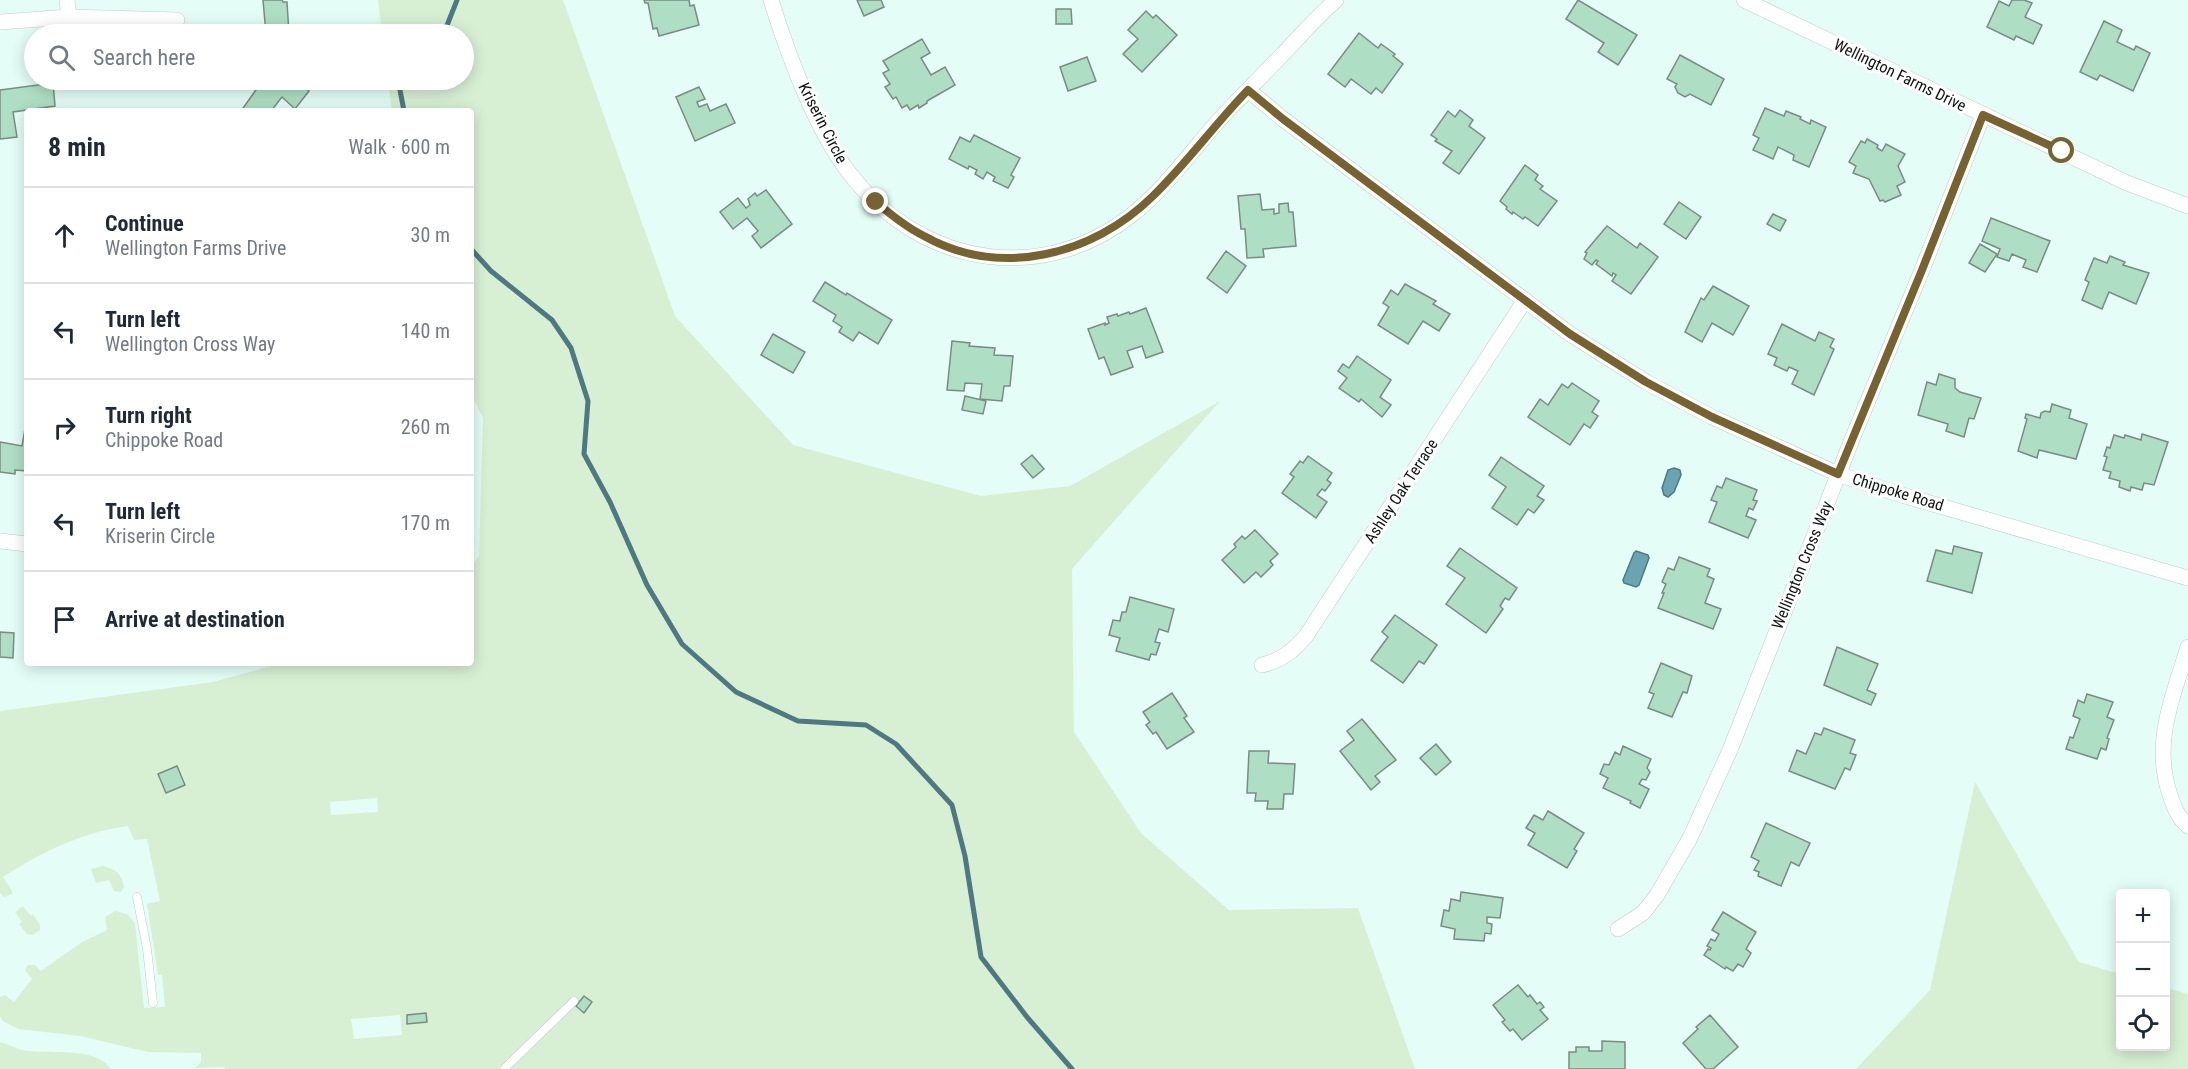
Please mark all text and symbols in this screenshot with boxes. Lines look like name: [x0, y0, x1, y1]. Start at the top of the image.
search box: [24, 24, 474, 90]
street label: Wellington Farms Drive: [1831, 35, 1969, 115]
icon: search: [45, 41, 78, 74]
text: Search here: [93, 45, 195, 70]
street label: Kriserin Circle: [795, 79, 851, 167]
text: 8 min: [48, 132, 106, 162]
text: Walk · 600 m: [349, 135, 450, 159]
route start: [2048, 137, 2074, 163]
route end: [862, 188, 888, 214]
text: Continue: [105, 211, 184, 236]
icon: ahead: [48, 219, 81, 252]
text: 30 m: [411, 223, 450, 247]
text: Wellington Farms Drive: [105, 236, 286, 260]
text: Turn left: [105, 307, 180, 332]
icon: left: [48, 315, 81, 348]
text: 140 m: [401, 319, 450, 343]
text: Wellington Cross Way: [105, 332, 275, 356]
text: Turn right: [105, 403, 192, 428]
icon: right: [48, 411, 81, 444]
text: 260 m: [401, 415, 450, 439]
text: Chippoke Road: [105, 428, 223, 452]
street label: Ashley Oak Terrace: [1360, 435, 1442, 547]
street label: Chippoke Road: [1850, 469, 1946, 515]
street label: Wellington Cross Way: [1768, 498, 1836, 632]
text: Turn left: [105, 499, 180, 524]
icon: left: [48, 507, 81, 540]
text: 170 m: [401, 511, 450, 535]
text: Kriserin Circle: [105, 524, 215, 548]
icon: arrive: [48, 603, 81, 636]
text: Arrive at destination: [105, 607, 285, 632]
map controls: [2116, 889, 2170, 1051]
button: +: [2116, 889, 2170, 943]
button: −: [2116, 943, 2170, 997]
button: locate: [2116, 997, 2170, 1051]

